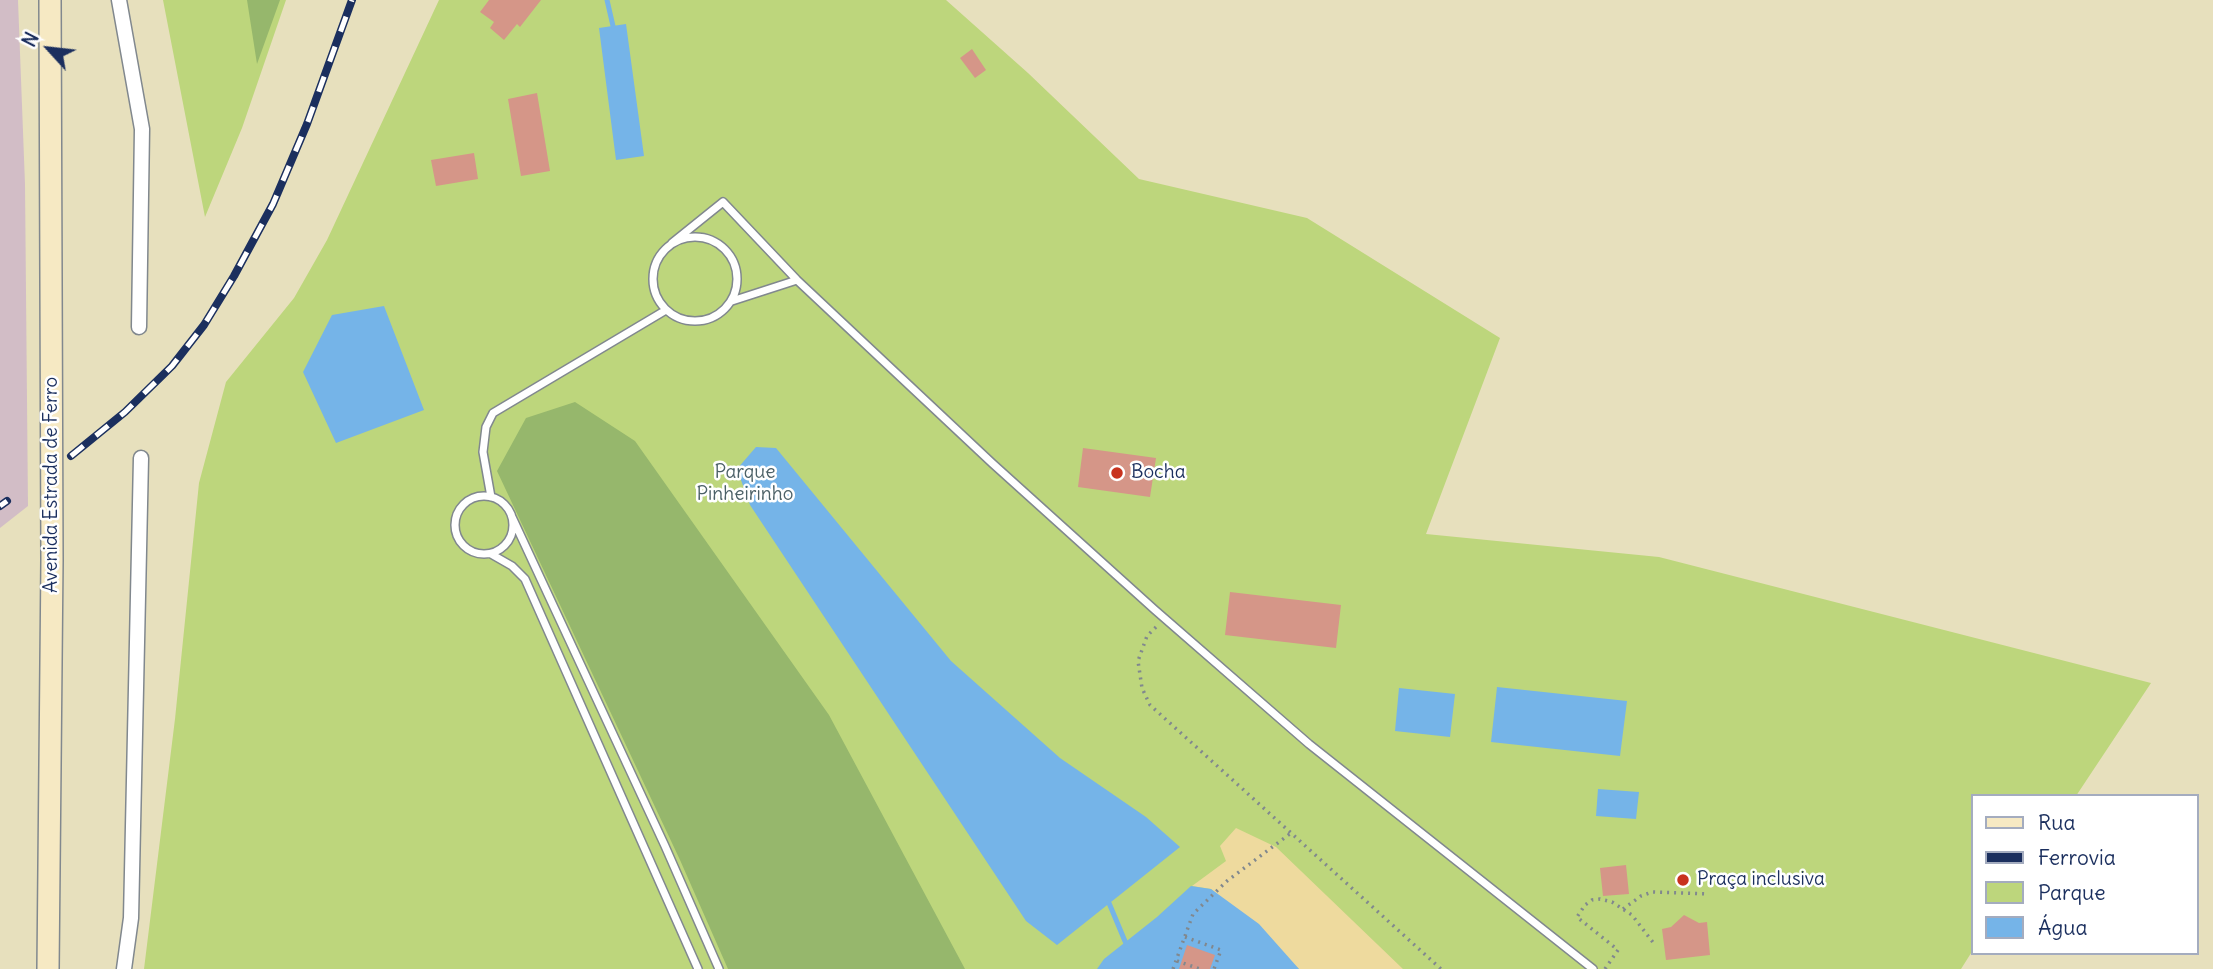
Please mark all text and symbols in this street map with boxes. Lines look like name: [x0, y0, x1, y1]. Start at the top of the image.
north arrow: [14, 14, 84, 84]
text: N: [17, 28, 44, 51]
street label: Avenida Estrada de Ferro: [41, 377, 63, 593]
park label: Parque Pinheirinho: [697, 462, 793, 506]
place label: Bocha: [1131, 462, 1186, 484]
marker: Bocha: [1109, 465, 1125, 481]
legend: [1972, 794, 2199, 955]
text: Rua: [2038, 809, 2075, 836]
text: Ferrovia: [2038, 844, 2116, 871]
place label: Praça inclusiva: [1697, 869, 1825, 891]
marker: Praça inclusiva: [1675, 872, 1691, 888]
text: Parque: [2038, 879, 2106, 906]
text: Água: [2038, 914, 2087, 941]

